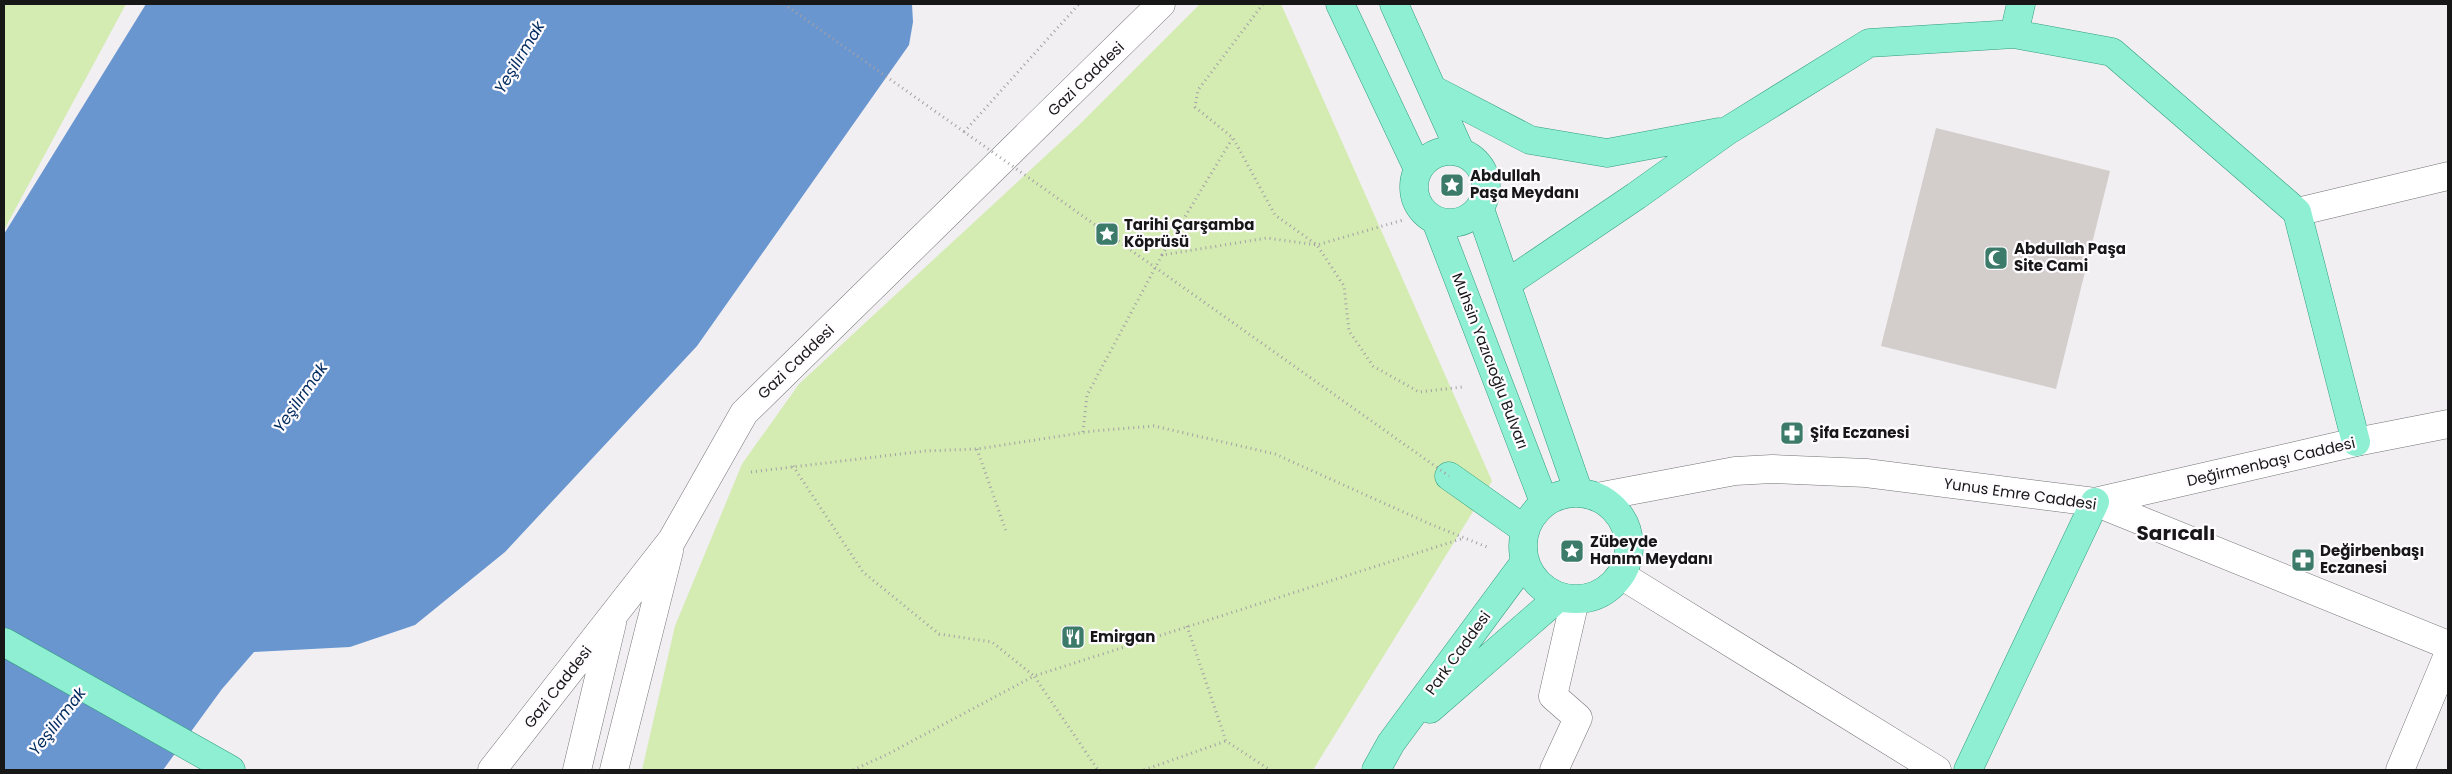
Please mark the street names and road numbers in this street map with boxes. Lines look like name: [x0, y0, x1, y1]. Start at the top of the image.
street label: Gazi Caddesi: [1043, 37, 1129, 121]
street label: Muhsin Yazıcıoğlu Bulvarı: [1447, 270, 1534, 452]
street label: Gazi Caddesi: [753, 320, 839, 404]
street label: Değirmenbaşı Caddesi: [2185, 432, 2357, 491]
street label: Yunus Emre Caddesi: [1942, 472, 2098, 515]
street label: Park Caddesi: [1420, 606, 1495, 699]
street label: Gazi Caddesi: [519, 641, 596, 732]

